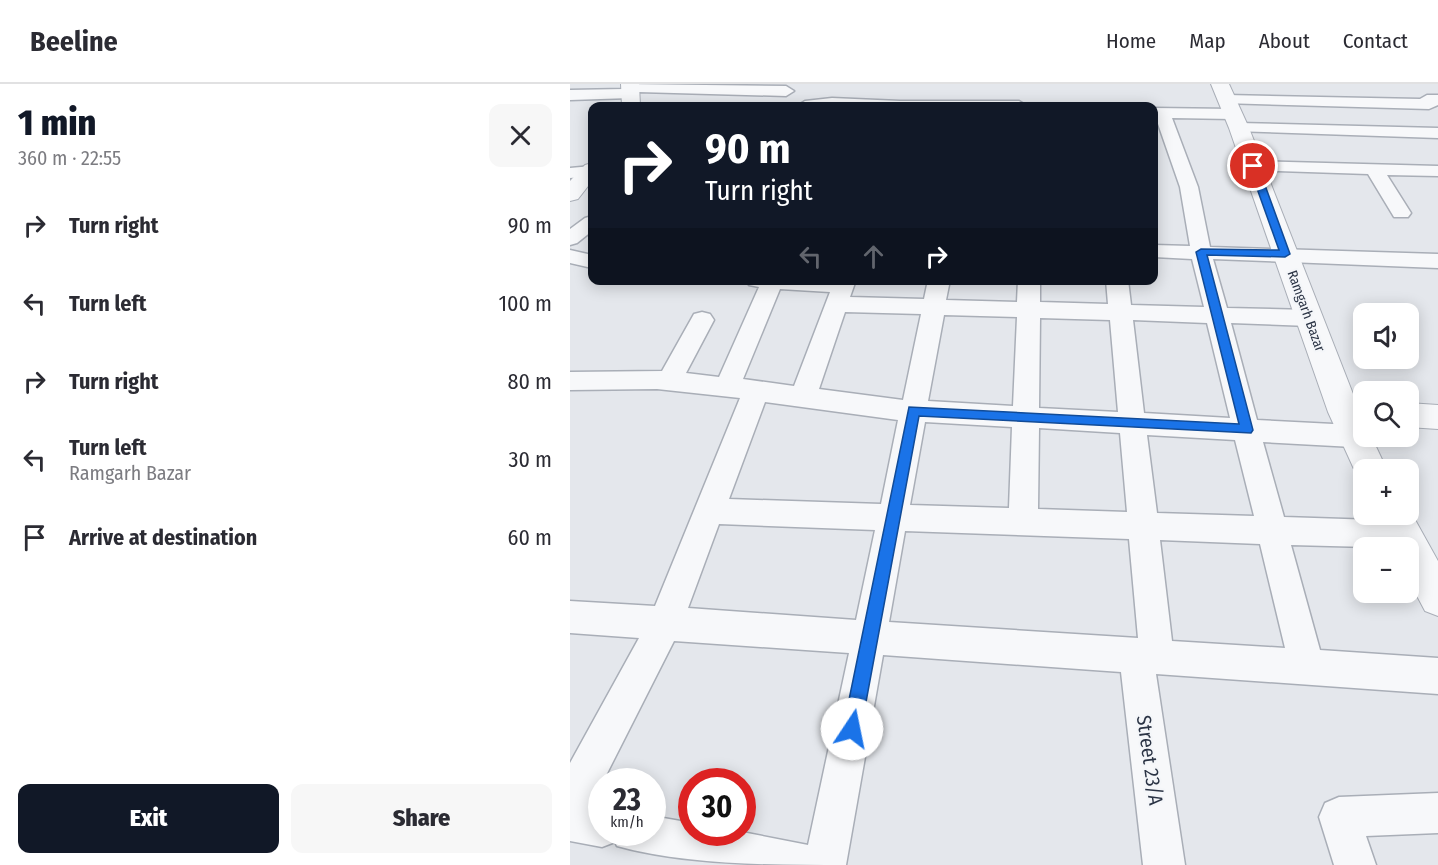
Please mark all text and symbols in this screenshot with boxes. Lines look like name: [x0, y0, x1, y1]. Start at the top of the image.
text: Beeline: [30, 25, 118, 58]
text: Home: [1106, 28, 1156, 54]
text: Map: [1189, 28, 1226, 54]
text: About: [1259, 28, 1310, 54]
text: Contact: [1343, 28, 1408, 54]
text: 1 min: [18, 101, 96, 145]
button: close: [489, 104, 552, 167]
text: 90 m: [705, 124, 790, 174]
icon: right: [606, 126, 684, 204]
pin: [1227, 140, 1278, 191]
text: 360 m · 22:55: [18, 146, 121, 170]
icon: arrive: [1236, 149, 1269, 182]
text: Turn right: [705, 175, 813, 207]
icon: right: [18, 209, 51, 242]
text: Turn right: [69, 212, 158, 239]
text: 90 m: [508, 212, 552, 239]
icon: left: [794, 240, 827, 273]
icon: ahead: [857, 240, 890, 273]
icon: right: [920, 240, 953, 273]
street label: Ramgarh Bazar: [1283, 268, 1329, 354]
icon: left: [18, 287, 51, 320]
text: Turn left: [69, 290, 147, 317]
text: 100 m: [498, 290, 552, 317]
map controls: [1353, 303, 1419, 603]
button: sound: [1353, 303, 1419, 369]
icon: right: [18, 365, 51, 398]
text: Turn right: [69, 368, 158, 395]
text: 80 m: [507, 368, 552, 395]
button: search: [1353, 381, 1419, 447]
text: Turn left: [69, 434, 147, 461]
icon: left: [18, 443, 51, 476]
text: 30 m: [509, 446, 552, 473]
button: +: [1353, 459, 1419, 525]
text: Ramgarh Bazar: [69, 461, 191, 485]
icon: arrive: [18, 521, 51, 554]
text: Arrive at destination: [69, 524, 257, 551]
text: 60 m: [508, 524, 552, 551]
button: −: [1353, 537, 1419, 603]
position arrow: [820, 697, 884, 761]
street label: Street 23/A: [1132, 713, 1168, 807]
speed limit sign: 30: [678, 768, 756, 846]
text: 23: [613, 782, 641, 818]
button: Exit: [18, 784, 279, 853]
button: Share: [291, 784, 552, 853]
text: km/h: [610, 813, 644, 831]

